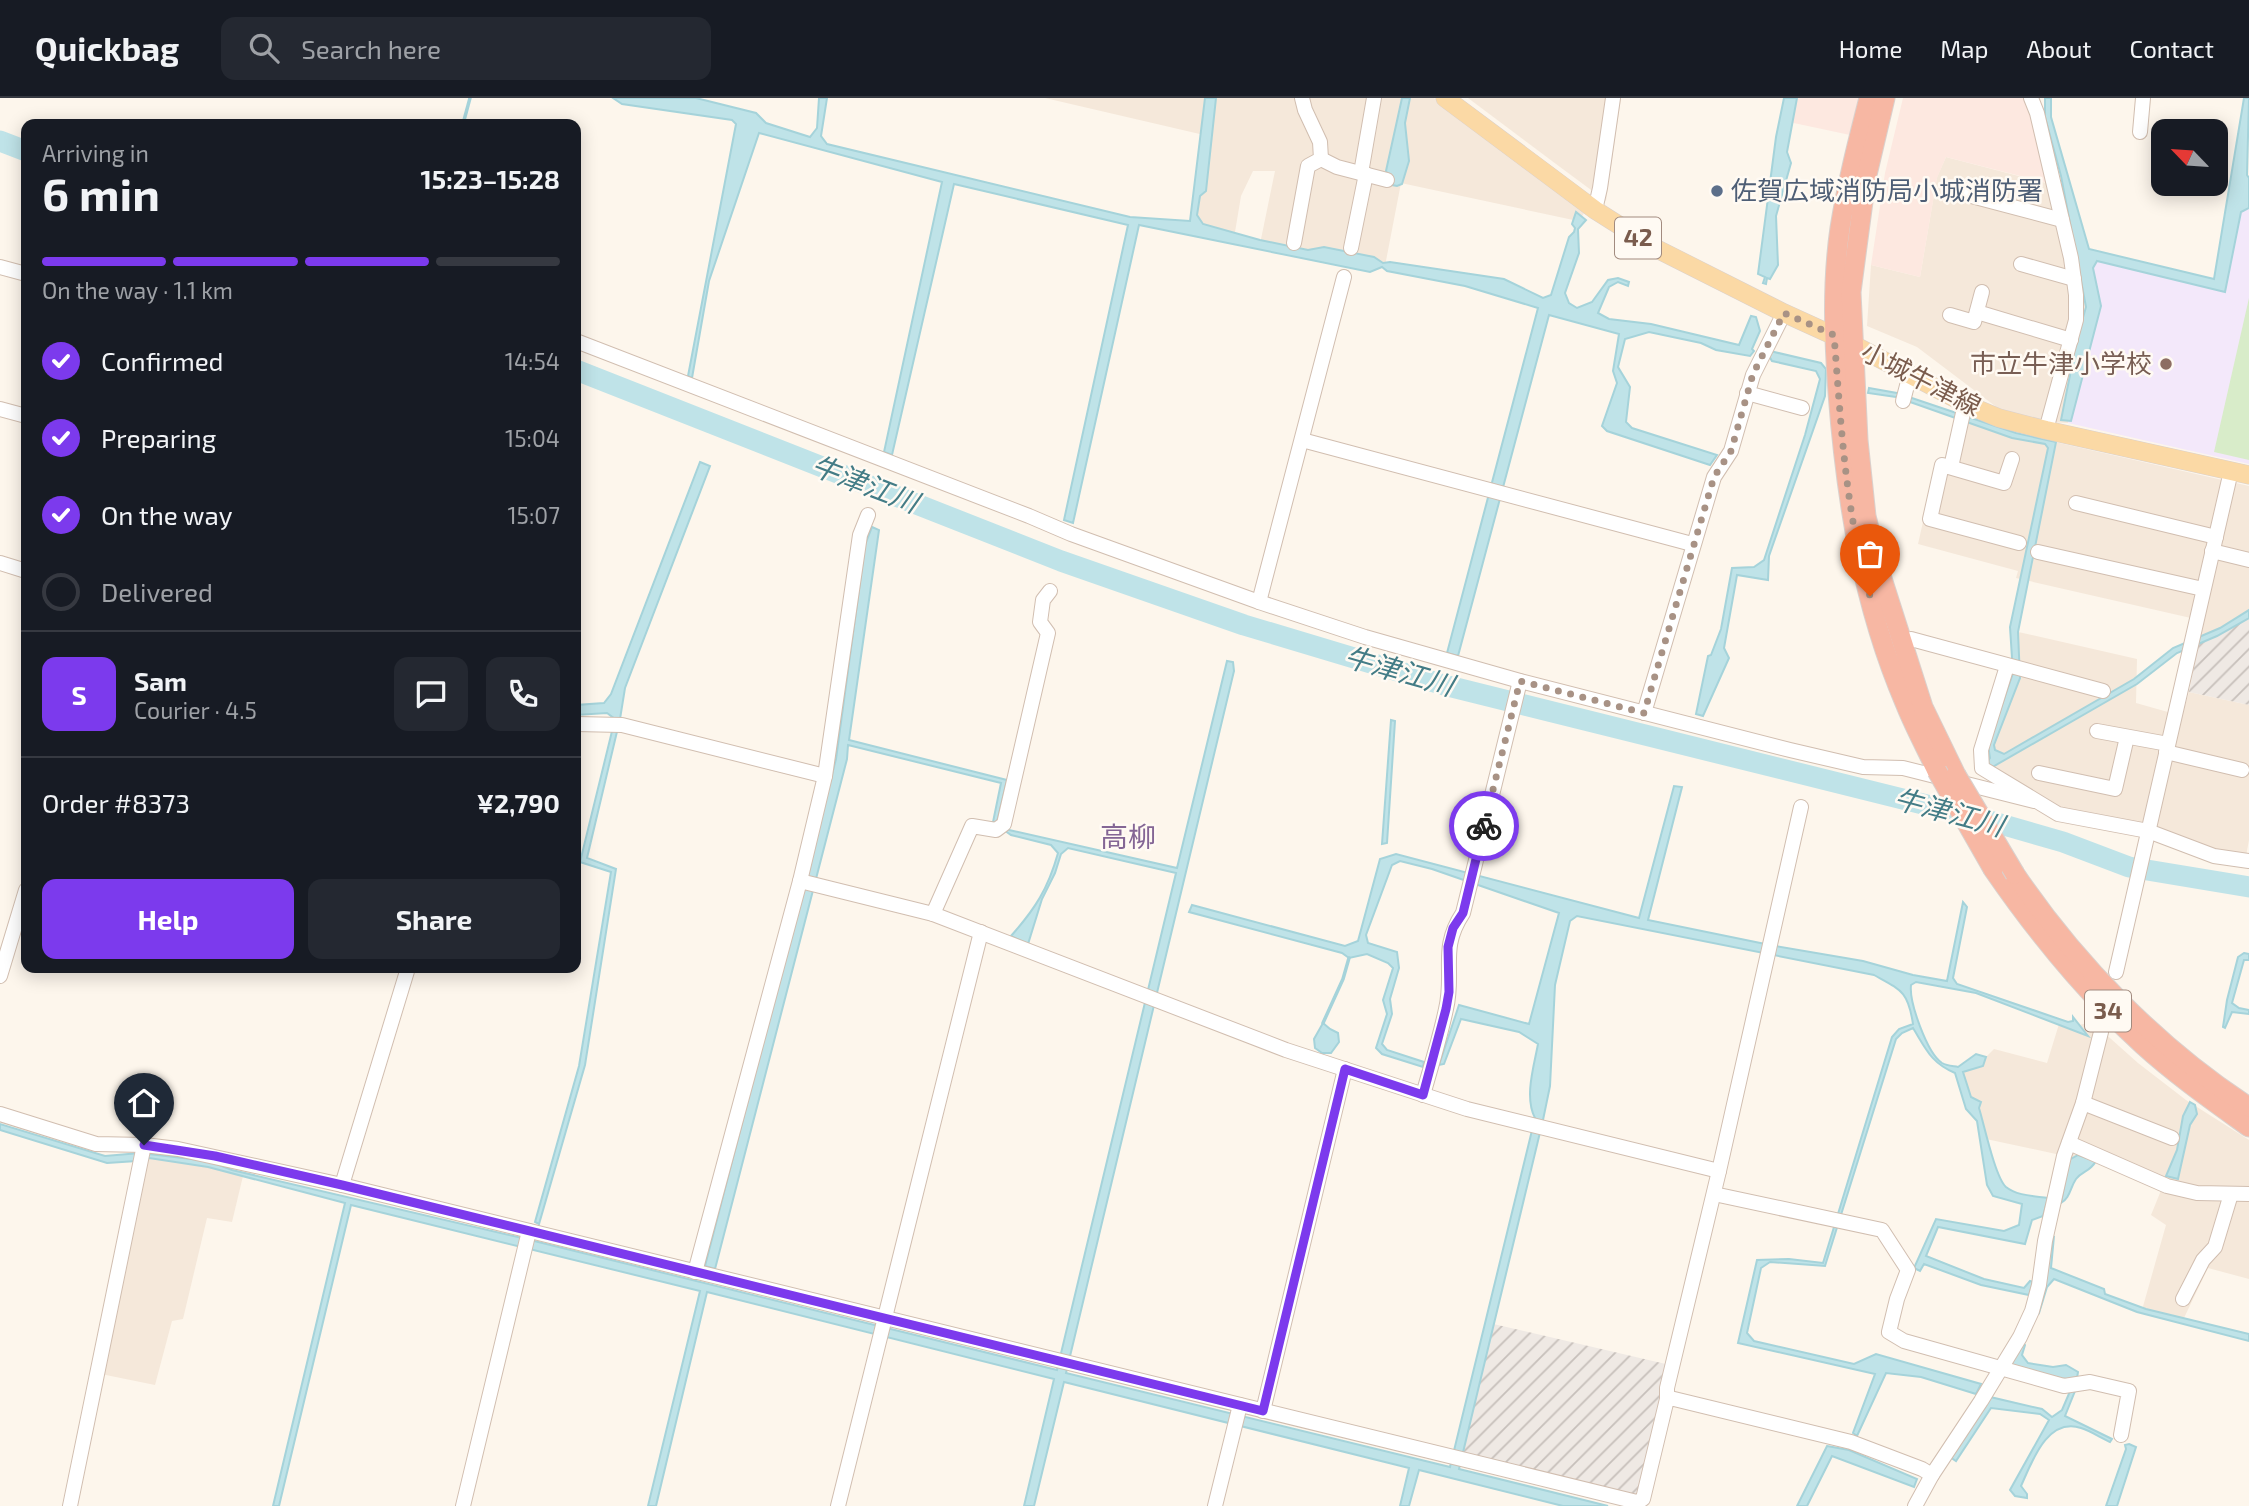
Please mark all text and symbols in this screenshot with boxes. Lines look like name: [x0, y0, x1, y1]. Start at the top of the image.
search box: [221, 17, 711, 80]
text: Quickbag: [35, 28, 179, 68]
icon: search: [245, 29, 283, 67]
text: Search here: [301, 33, 441, 64]
text: Home: [1839, 34, 1902, 63]
text: Map: [1940, 34, 1988, 63]
text: About: [2026, 34, 2092, 63]
text: Contact: [2130, 34, 2214, 63]
north arrow: [2151, 119, 2228, 196]
map controls: [2151, 119, 2228, 196]
text: Arriving in: [42, 139, 149, 167]
text: 15:23–15:28: [421, 163, 560, 194]
text: 6 min: [42, 165, 160, 220]
place label: 佐賀広域消防局小城消防署: [1731, 174, 2043, 205]
marker: 佐賀広域消防局小城消防署: [1709, 183, 1725, 199]
road number: 42: [1615, 218, 1661, 258]
text: On the way · 1.1 km: [42, 276, 233, 304]
street label: 小城牛津線: [1857, 334, 1987, 421]
icon: check: [42, 342, 80, 380]
text: Confirmed: [101, 345, 224, 376]
text: 14:54: [505, 347, 560, 375]
place label: 市立牛津小学校: [1970, 347, 2152, 378]
marker: 市立牛津小学校: [2158, 356, 2174, 372]
icon: check: [42, 419, 80, 457]
text: Preparing: [101, 422, 216, 453]
text: 15:04: [505, 424, 560, 452]
water label: 牛津江川: [807, 447, 927, 520]
icon: check: [42, 496, 80, 534]
text: On the way: [101, 499, 232, 530]
text: 15:07: [507, 501, 560, 529]
pin: [1840, 524, 1900, 596]
icon: bag: [1851, 535, 1889, 573]
text: Delivered: [101, 576, 213, 607]
water label: 牛津江川: [1341, 638, 1461, 703]
button: chat: [394, 657, 468, 731]
button: phone: [486, 657, 560, 731]
text: Sam: [134, 665, 187, 696]
text: S: [71, 679, 87, 710]
text: Courier · 4.5: [134, 696, 257, 724]
water label: 牛津江川: [1891, 780, 2011, 843]
text: Order #8373: [42, 787, 190, 818]
text: ¥2,790: [477, 787, 560, 818]
courier: [1449, 791, 1519, 861]
icon: bike: [1465, 807, 1503, 845]
district label: 高柳: [1100, 819, 1156, 853]
button: Help: [42, 879, 294, 959]
button: Share: [308, 879, 560, 959]
road number: 34: [2085, 990, 2131, 1031]
pin: [114, 1073, 174, 1145]
icon: home: [125, 1084, 163, 1122]

